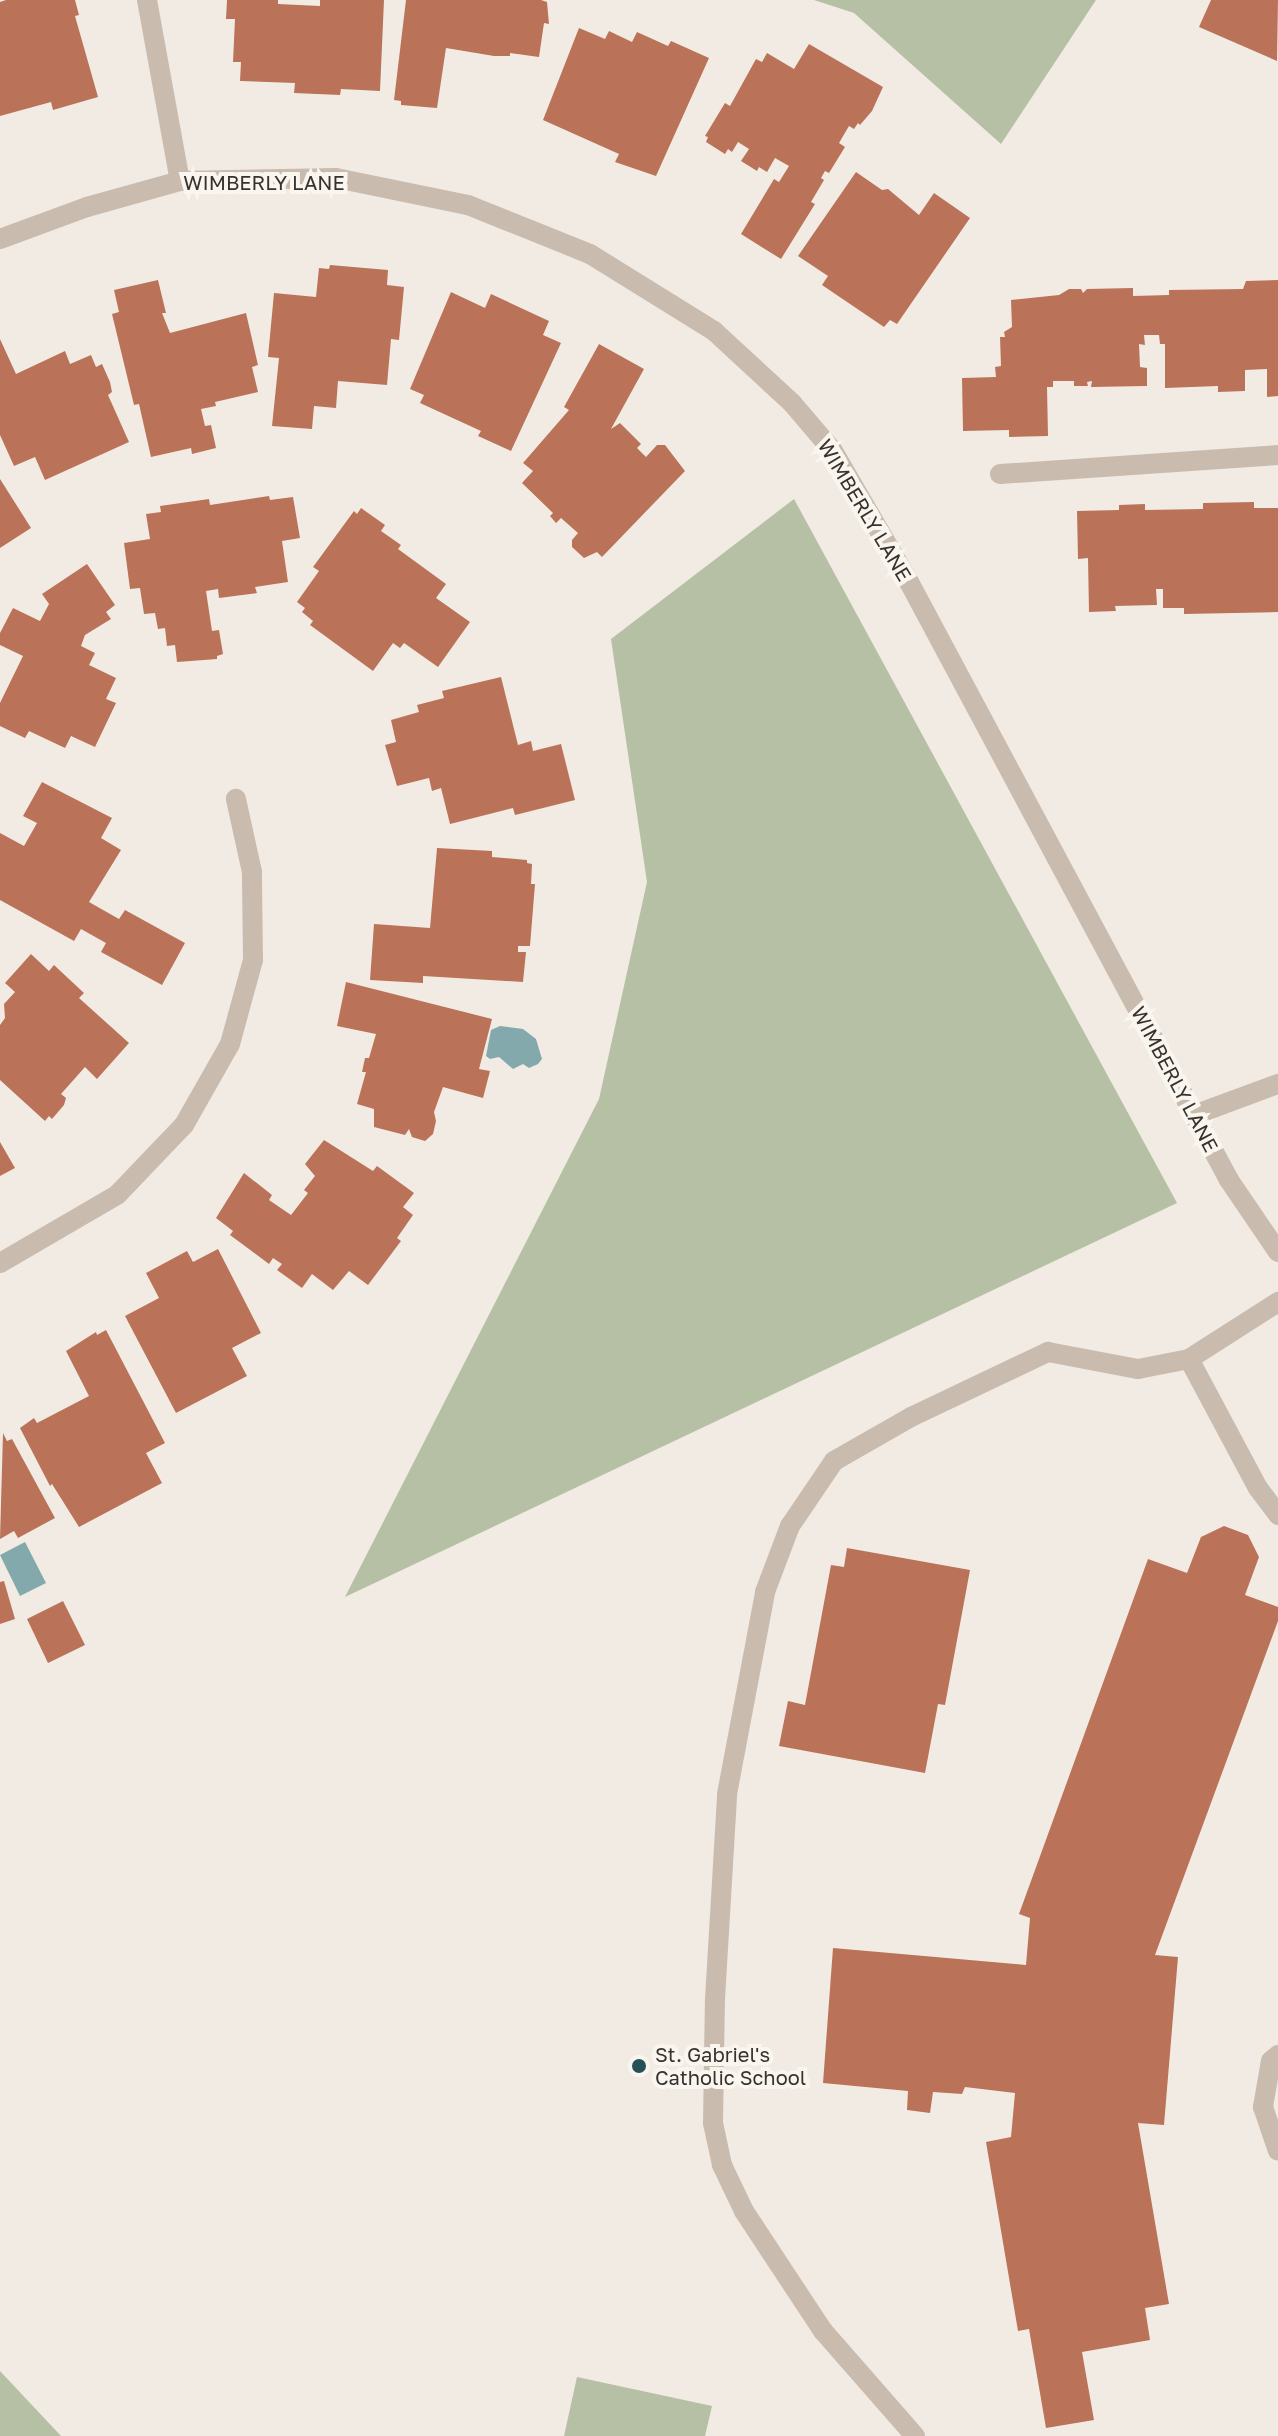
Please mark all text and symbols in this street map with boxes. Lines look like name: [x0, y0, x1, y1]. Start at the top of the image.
street label: WIMBERLY LANE: [183, 170, 345, 194]
street label: WIMBERLY LANE: [813, 435, 917, 585]
street label: WIMBERLY LANE: [1126, 1002, 1224, 1156]
place label: St. Gabriel's Catholic School: [655, 2042, 806, 2089]
marker: St. Gabriel's Catholic School: [630, 2057, 648, 2075]

